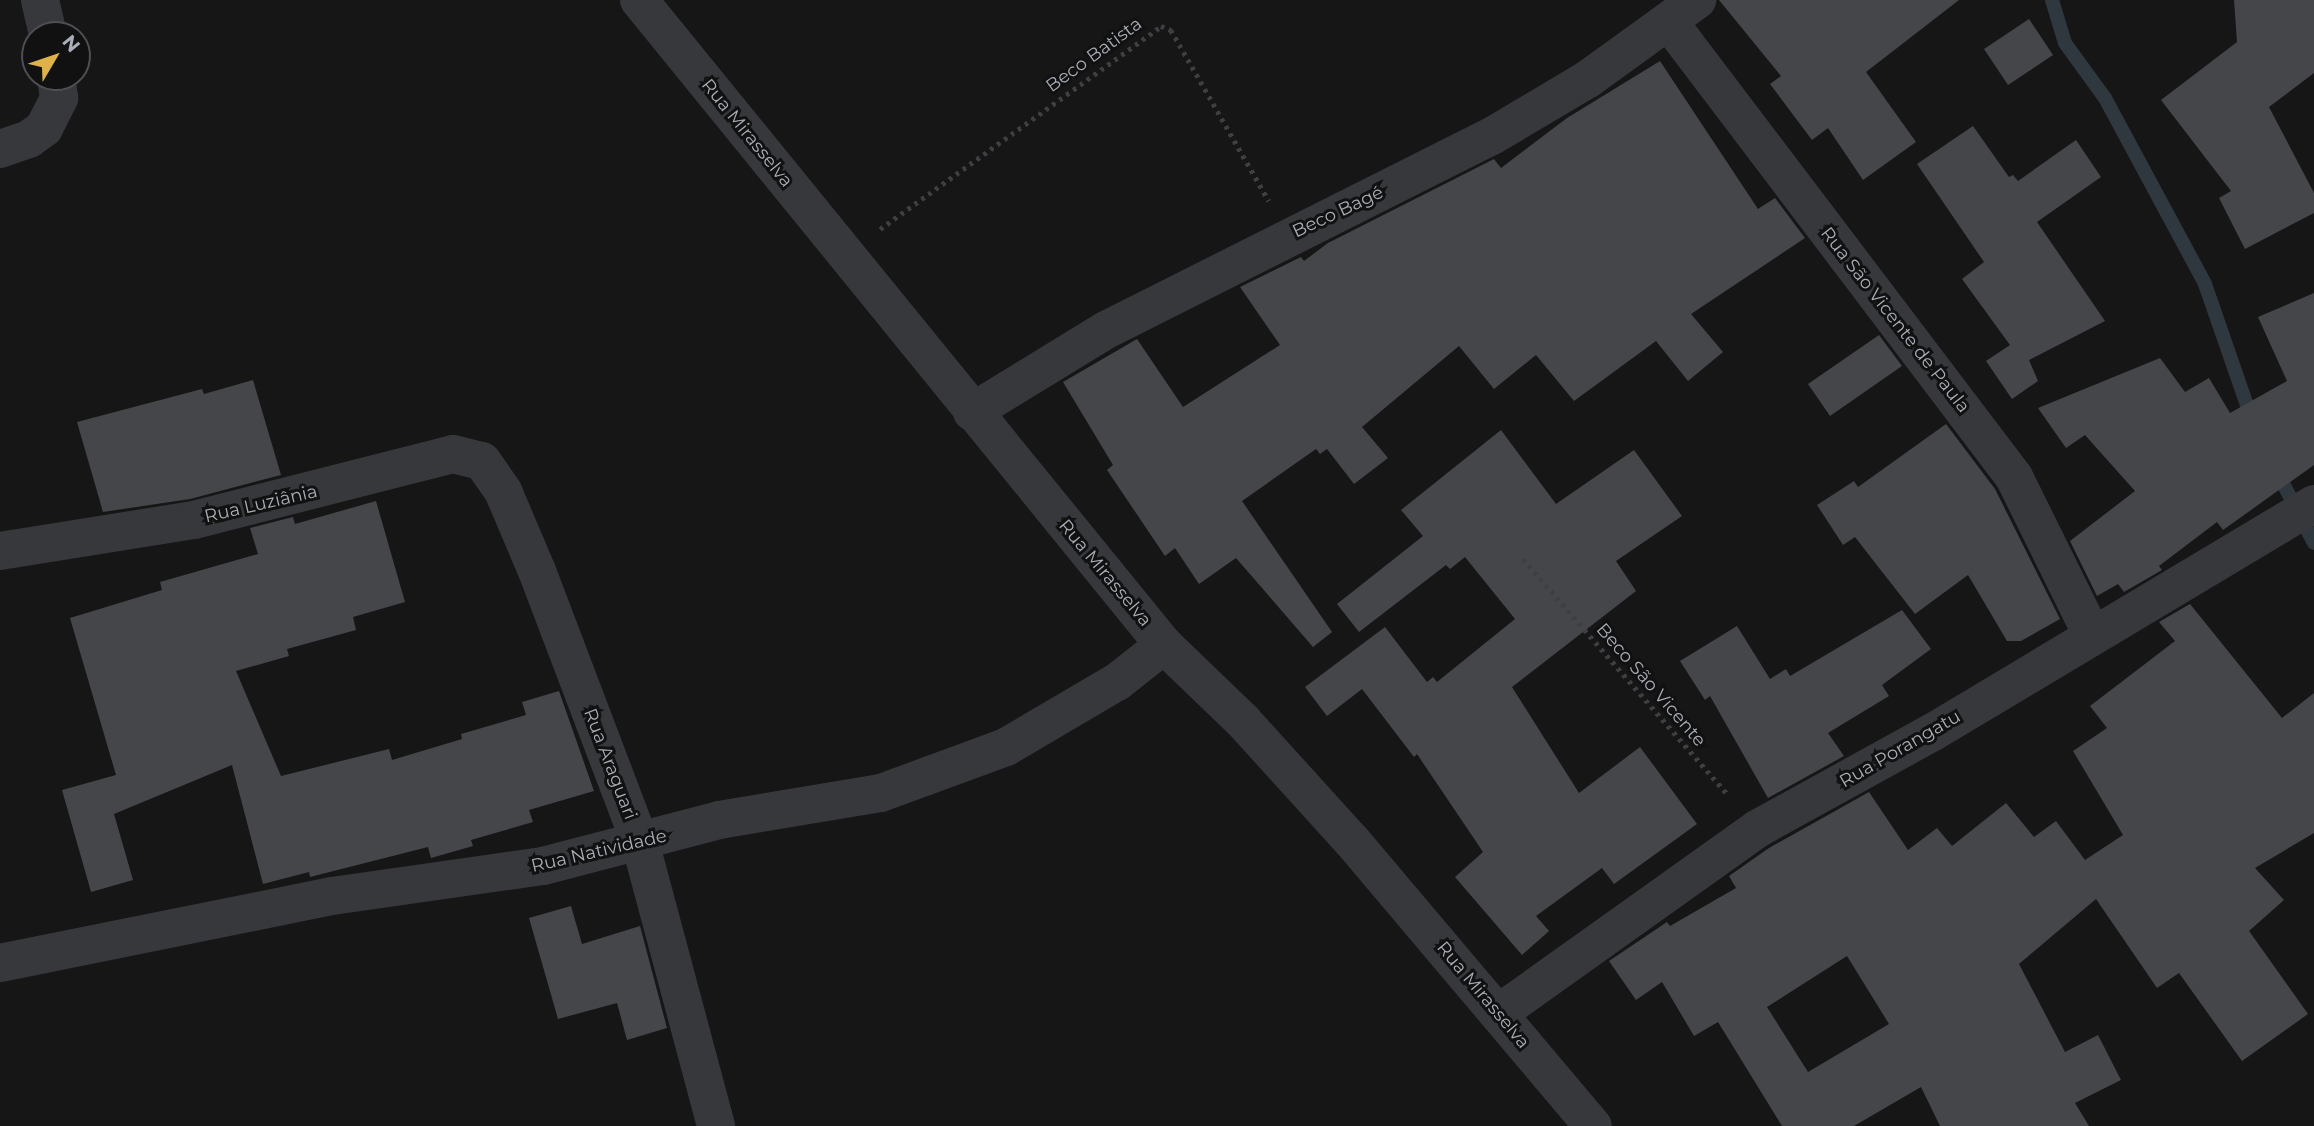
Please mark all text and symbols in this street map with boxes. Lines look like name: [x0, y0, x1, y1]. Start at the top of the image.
street label: Beco Batista: [1042, 13, 1146, 97]
north arrow: [21, 21, 91, 91]
text: N: [57, 31, 85, 57]
street label: Rua Mirasselva: [697, 75, 797, 191]
street label: Beco Bagé: [1289, 182, 1387, 242]
street label: Rua São Vicente de Paula: [1816, 223, 1974, 417]
street label: Rua Luziânia: [202, 481, 320, 527]
street label: Rua Mirasselva: [1054, 515, 1156, 631]
street label: Beco São Vicente: [1592, 619, 1710, 751]
street label: Rua Araguari: [579, 705, 641, 823]
street label: Rua Porangatu: [1836, 706, 1964, 792]
street label: Rua Natividade: [529, 825, 669, 877]
street label: Rua Mirasselva: [1432, 937, 1534, 1053]

